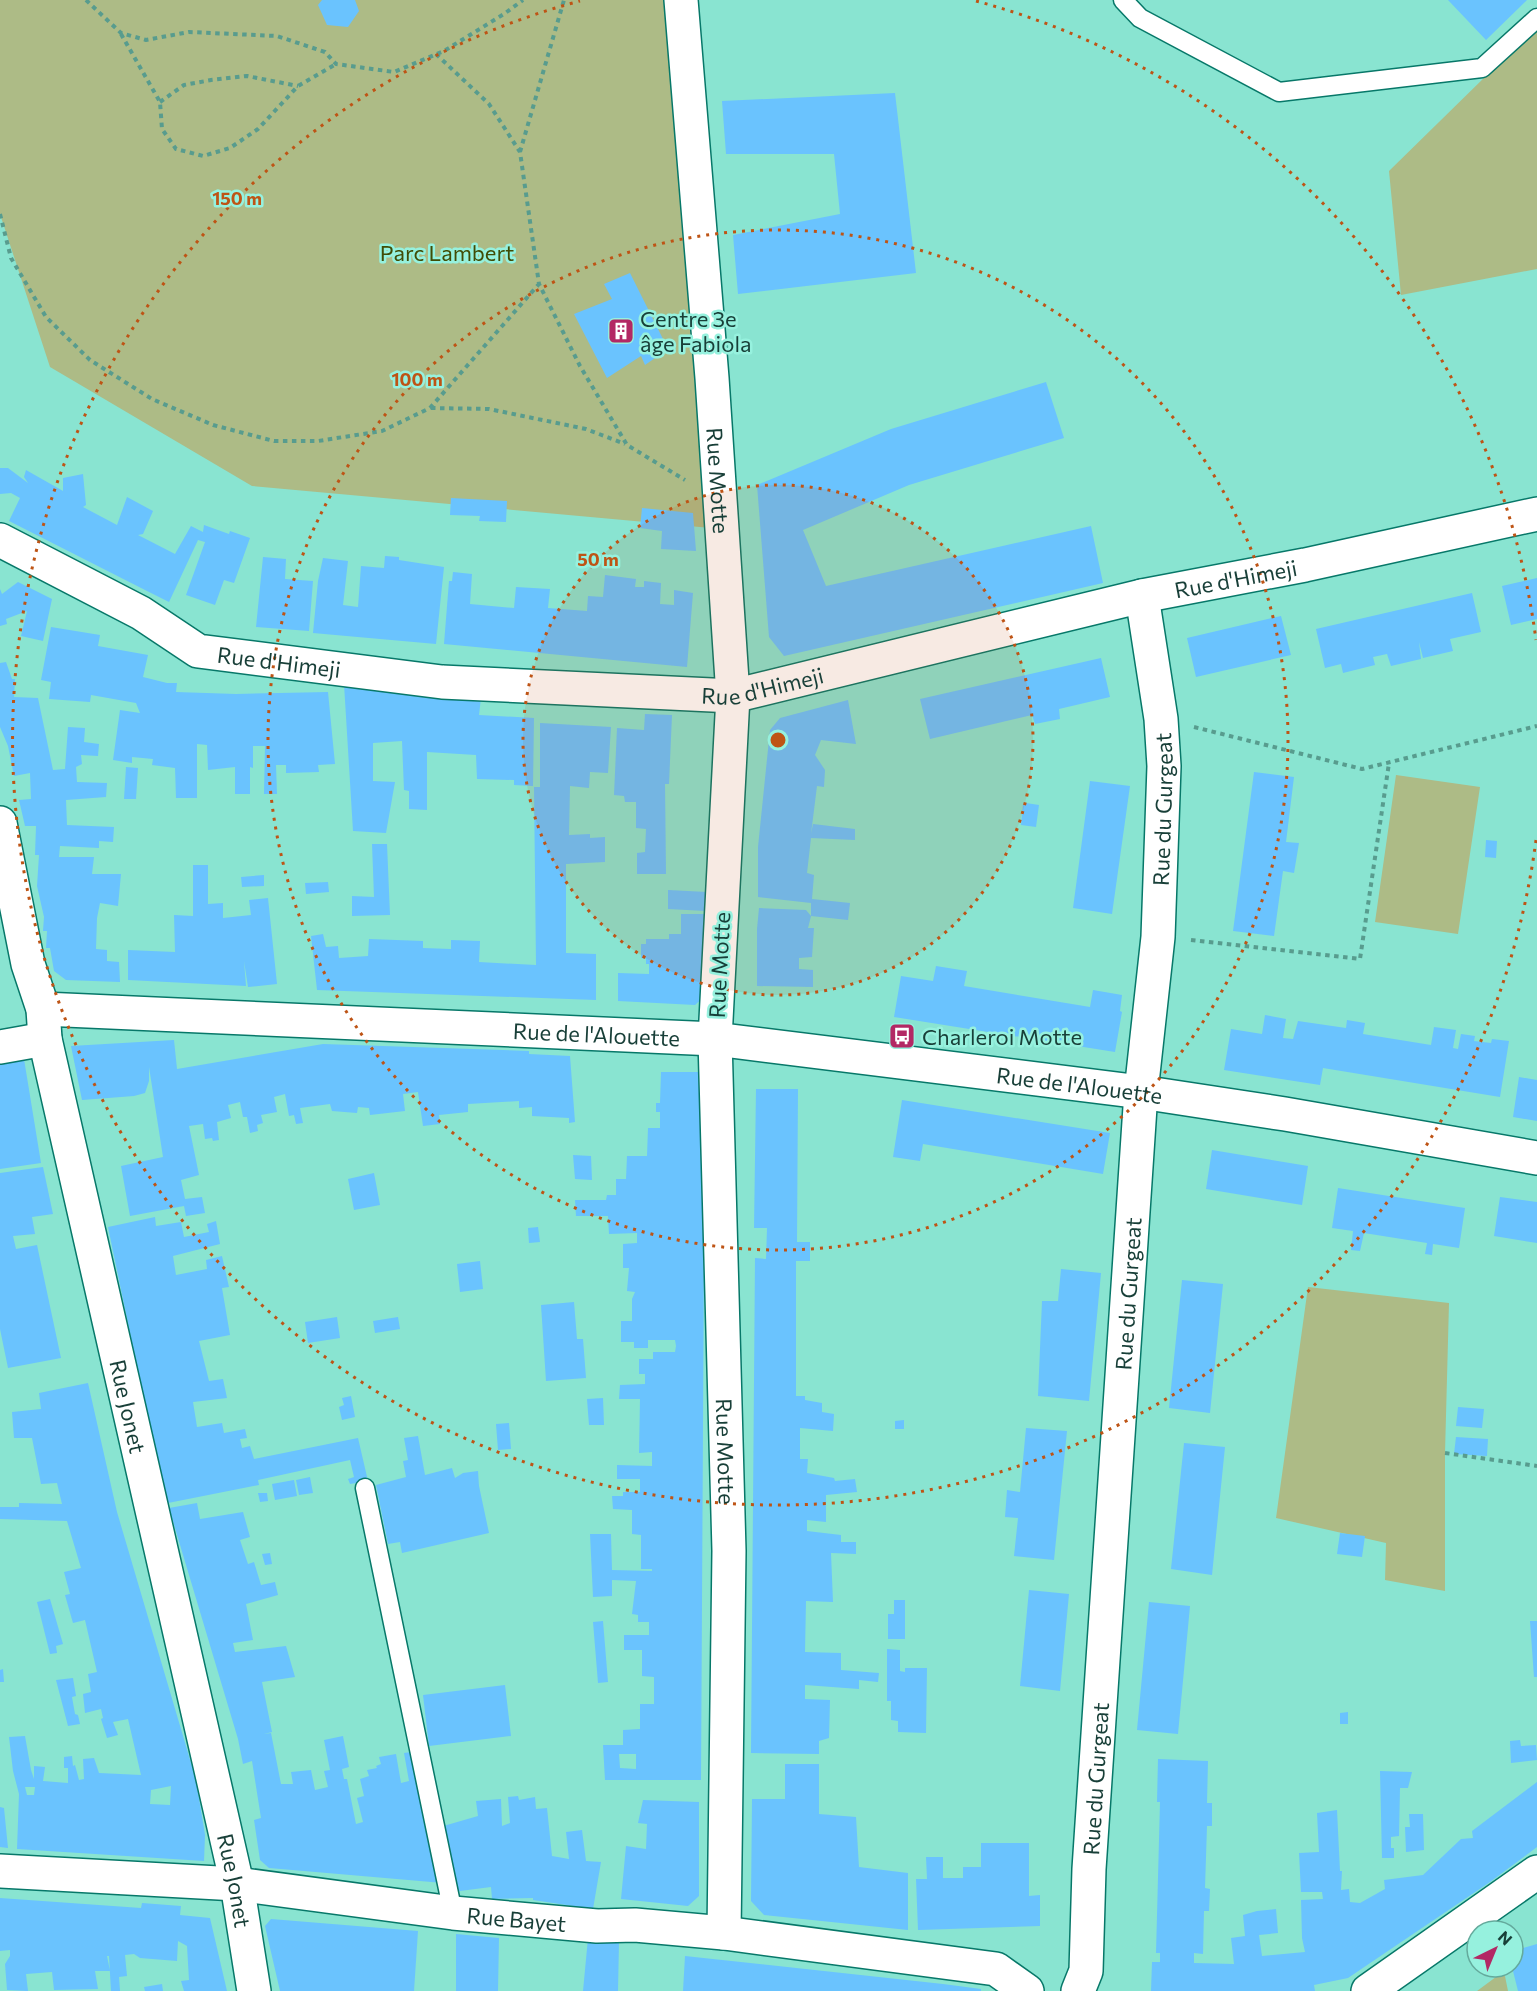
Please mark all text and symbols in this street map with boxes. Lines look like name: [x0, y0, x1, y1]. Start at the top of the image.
text: 150 m: [212, 187, 262, 209]
park label: Parc Lambert: [380, 239, 514, 266]
place label: Centre 3e âge Fabiola: [640, 305, 752, 357]
building icon: Centre 3e âge Fabiola: [606, 316, 636, 346]
text: 100 m: [391, 368, 443, 390]
street label: Rue Motte: [702, 427, 736, 534]
text: 50 m: [577, 548, 619, 570]
street label: Rue d'Himeji: [1172, 553, 1299, 603]
street label: Rue d'Himeji: [216, 640, 342, 683]
street label: Rue d'Himeji: [701, 661, 826, 710]
centre of rings: [768, 730, 788, 750]
street label: Rue du Gurgeat: [1146, 732, 1178, 886]
street label: Rue Motte: [703, 911, 735, 1019]
street label: Rue de l'Alouette: [512, 1016, 681, 1051]
bus stop icon: Charleroi Motte: [887, 1021, 917, 1051]
place label: Charleroi Motte: [922, 1023, 1082, 1050]
street label: Rue de l'Alouette: [995, 1061, 1165, 1109]
street label: Rue du Gurgeat: [1109, 1217, 1146, 1371]
street label: Rue Jonet: [105, 1357, 152, 1456]
street label: Rue Motte: [711, 1398, 741, 1505]
street label: Rue du Gurgeat: [1076, 1702, 1114, 1856]
street label: Rue Jonet: [212, 1831, 257, 1929]
street label: Rue Bayet: [466, 1901, 567, 1937]
north arrow: [1465, 1919, 1525, 1979]
text: N: [1495, 1927, 1516, 1949]

